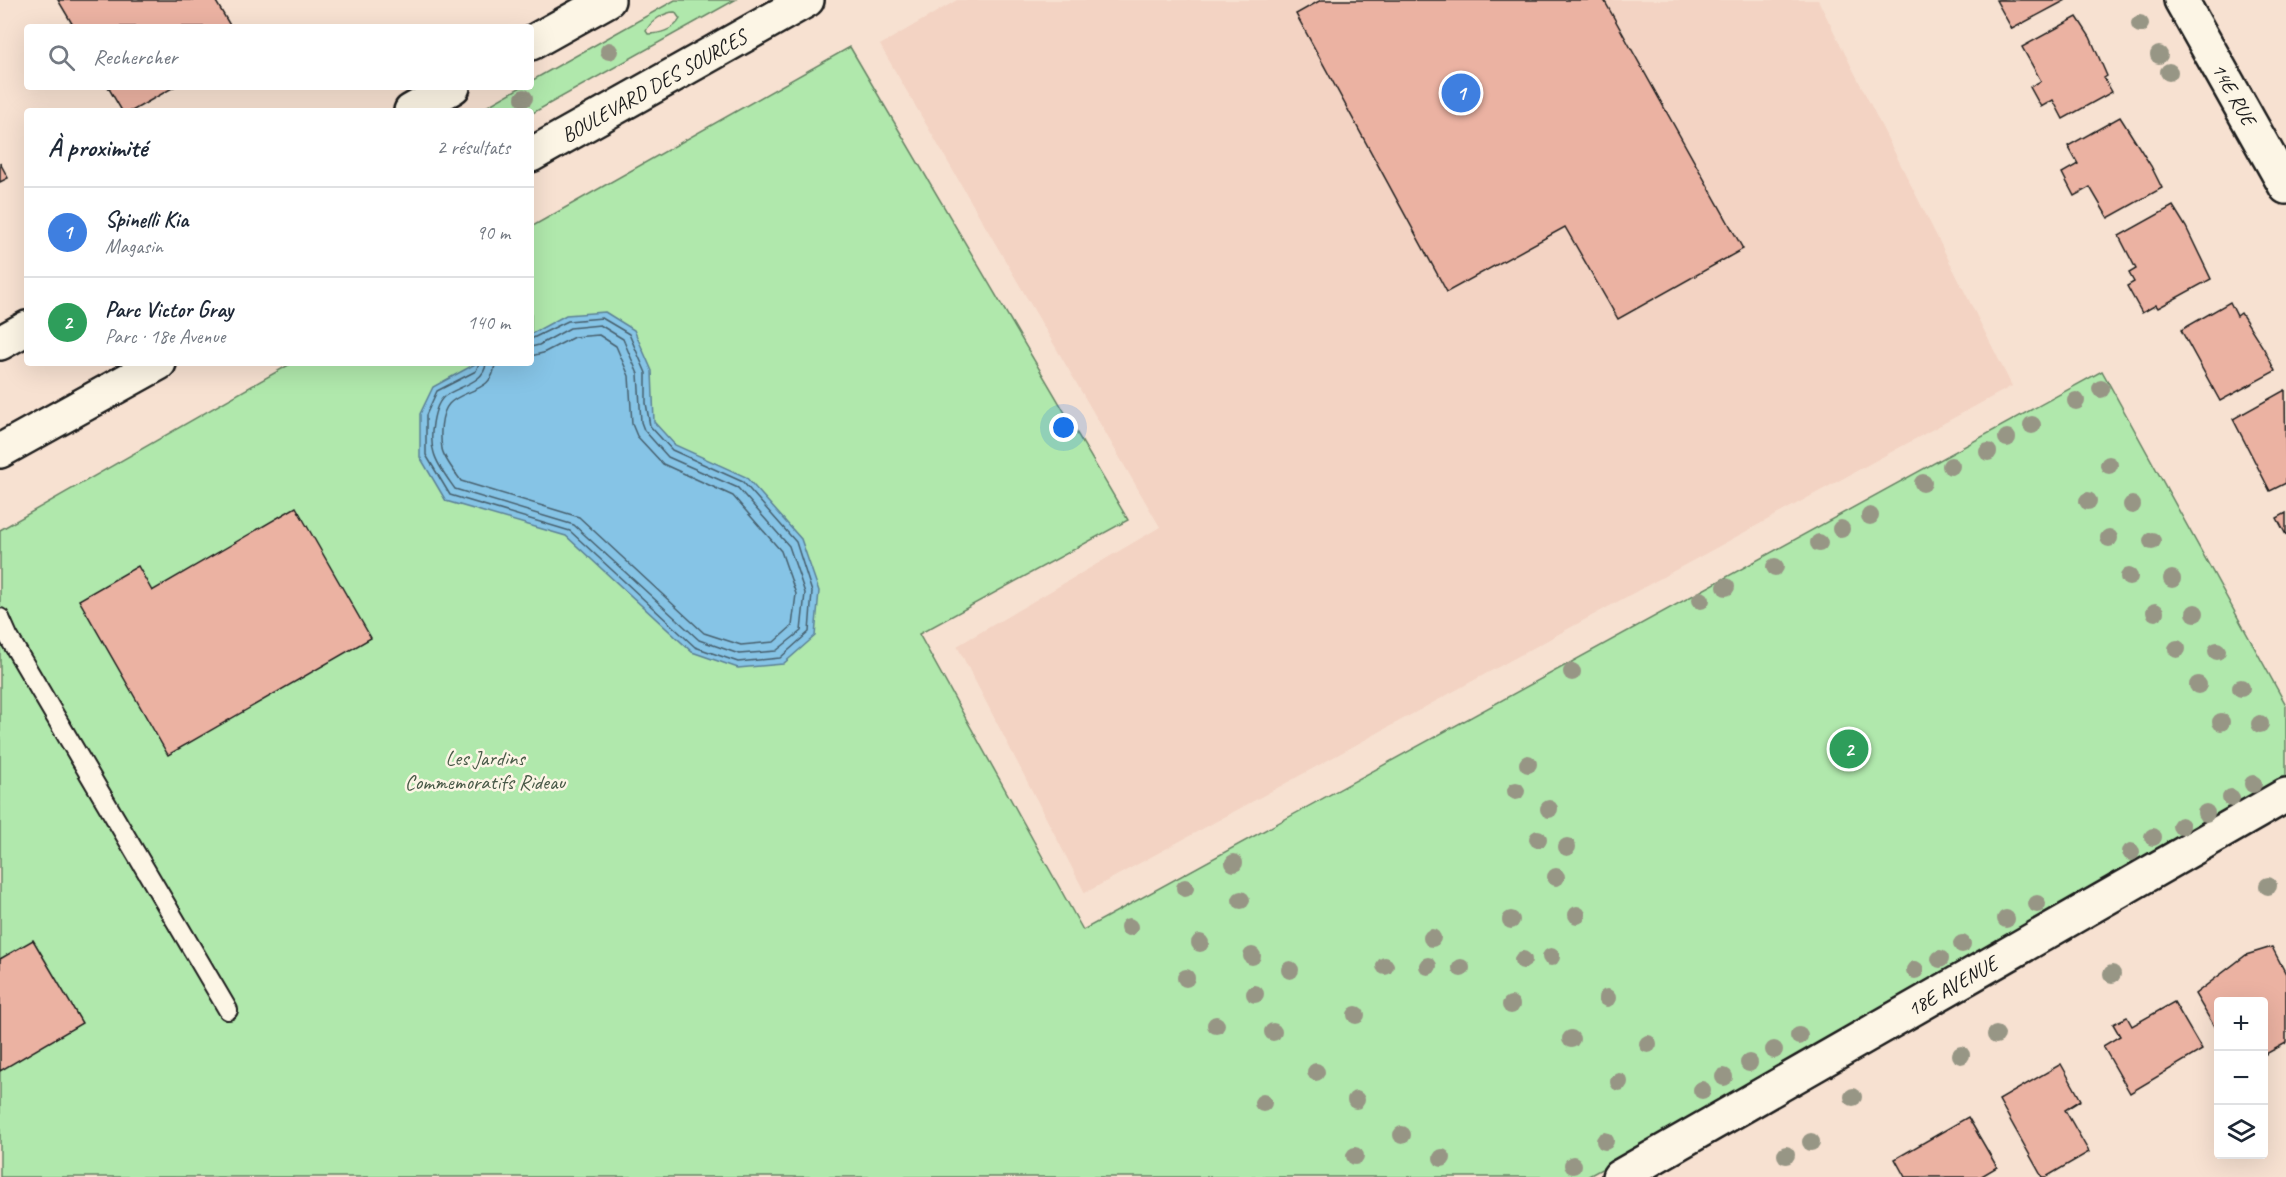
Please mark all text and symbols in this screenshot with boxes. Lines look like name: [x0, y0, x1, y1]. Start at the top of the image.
street label: BOULEVARD DES SOURCES: [557, 22, 754, 148]
search box: [24, 24, 534, 90]
icon: search: [45, 41, 78, 74]
text: Rechercher: [93, 43, 177, 71]
street label: 14E RUE: [2206, 58, 2263, 132]
pin: 1: [1442, 70, 1480, 116]
text: À proximité: [48, 131, 147, 164]
text: 2 résultats: [437, 135, 510, 160]
text: Spinelli Kia: [105, 206, 188, 234]
text: 1: [63, 220, 72, 245]
text: 90 m: [476, 220, 510, 245]
text: Magasin: [105, 234, 163, 259]
text: Parc Victor Gray: [105, 296, 233, 324]
text: 2: [63, 310, 72, 335]
text: 140 m: [467, 310, 510, 335]
text: Parc · 18e Avenue: [105, 324, 225, 349]
your location: [1049, 413, 1078, 442]
pin: 2: [1830, 726, 1868, 771]
park label: Les Jardins Commemoratifs Rideau: [405, 745, 566, 795]
street label: 18E AVENUE: [1902, 949, 2004, 1022]
map controls: [2214, 997, 2268, 1159]
button: +: [2214, 997, 2268, 1051]
button: −: [2214, 1051, 2268, 1105]
button: layers: [2214, 1105, 2268, 1159]

